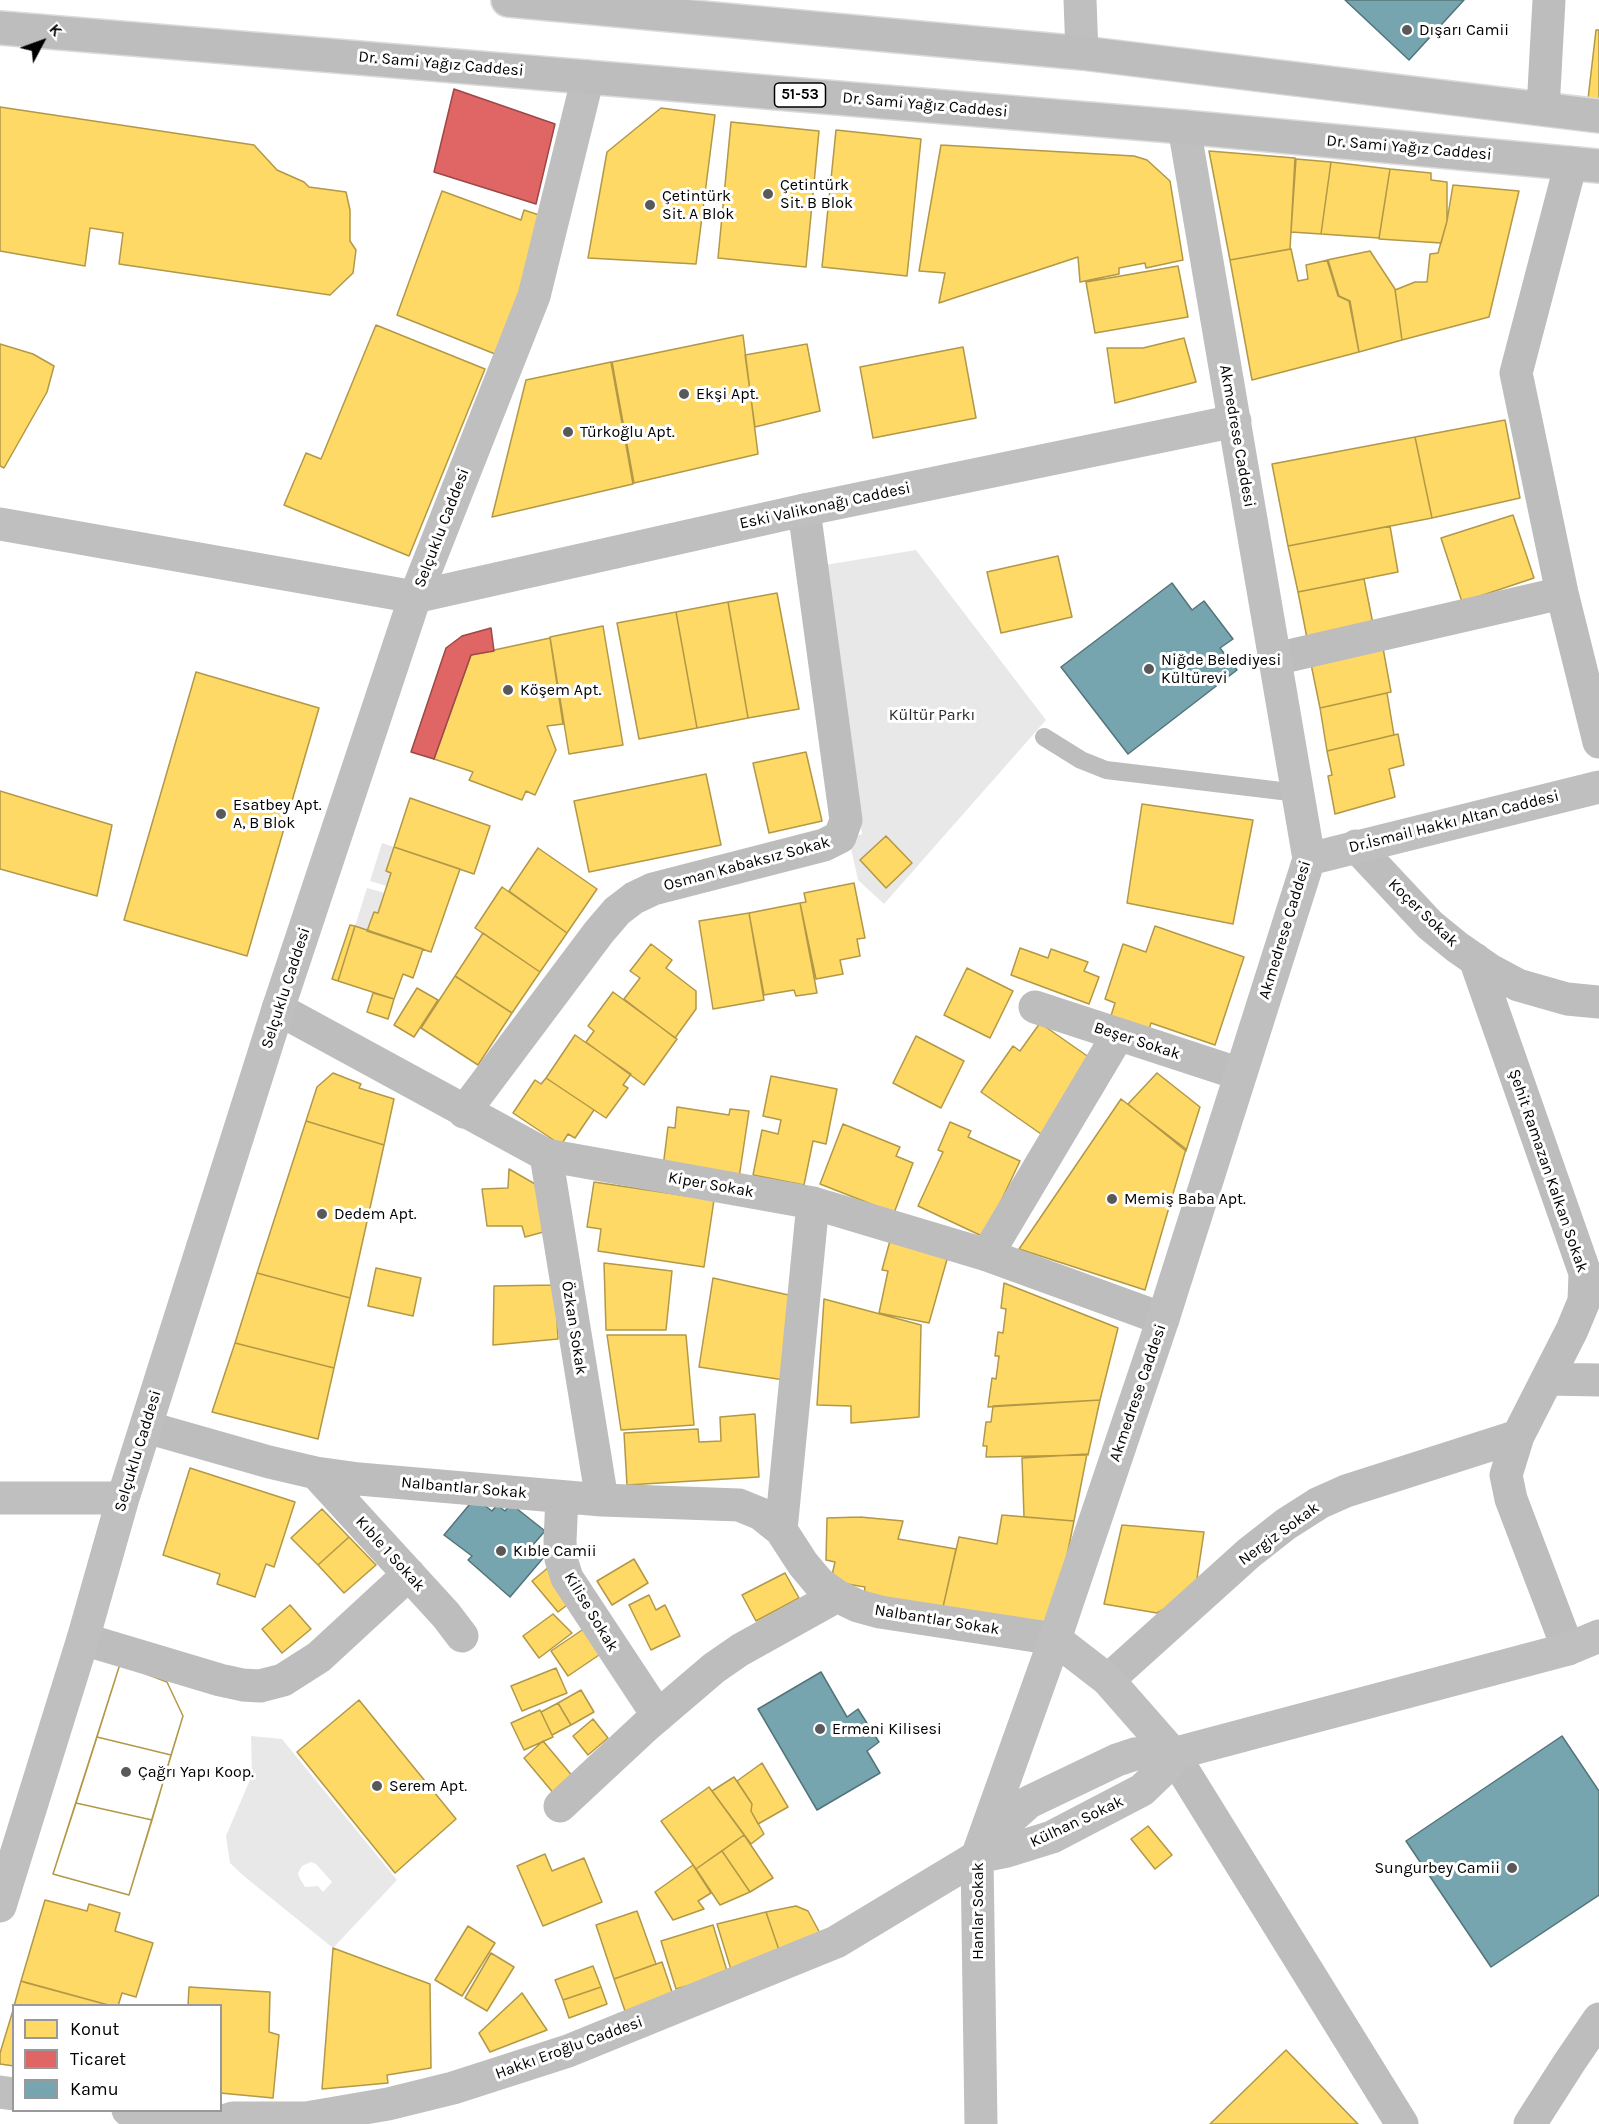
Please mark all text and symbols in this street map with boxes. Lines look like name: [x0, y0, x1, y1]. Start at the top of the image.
north arrow: [12, 12, 72, 72]
text: K: [45, 20, 67, 40]
place label: Dışarı Camii: [1419, 20, 1509, 40]
marker: Dışarı Camii: [1400, 23, 1414, 37]
street label: Dr. Sami Yağız Caddesi: [358, 47, 524, 81]
road number: 51-53: [774, 83, 826, 107]
street label: Dr. Sami Yağız Caddesi: [842, 88, 1008, 122]
street label: Dr. Sami Yağız Caddesi: [1326, 131, 1492, 165]
place label: Çetintürk Sit. B Blok: [780, 175, 853, 213]
place label: Çetintürk Sit. A Blok: [662, 186, 734, 224]
marker: Çetintürk Sit. B Blok: [761, 187, 775, 201]
marker: Çetintürk Sit. A Blok: [643, 198, 657, 212]
street label: Akmedrese Caddesi: [1215, 363, 1259, 509]
place label: Ekşi Apt.: [696, 384, 758, 404]
marker: Ekşi Apt.: [677, 387, 691, 401]
place label: Türkoğlu Apt.: [580, 422, 675, 442]
marker: Türkoğlu Apt.: [561, 425, 575, 439]
street label: Selçuklu Caddesi: [410, 466, 474, 590]
street label: Eski Valikonağı Caddesi: [738, 478, 912, 534]
place label: Niğde Belediyesi Kültürevi: [1161, 650, 1281, 688]
marker: Niğde Belediyesi Kültürevi: [1142, 662, 1156, 676]
place label: Köşem Apt.: [520, 680, 601, 700]
marker: Köşem Apt.: [501, 683, 515, 697]
park label: Kültür Parkı: [889, 705, 975, 725]
street label: Dr.İsmail Hakkı Altan Caddesi: [1347, 787, 1561, 857]
place label: Esatbey Apt. A, B Blok: [233, 795, 322, 833]
marker: Esatbey Apt. A, B Blok: [214, 807, 228, 821]
street label: Osman Kabaksız Sokak: [662, 833, 832, 895]
street label: Akmedrese Caddesi: [1255, 858, 1315, 1002]
street label: Koçer Sokak: [1384, 875, 1462, 951]
street label: Selçuklu Caddesi: [257, 925, 315, 1051]
street label: Beşer Sokak: [1091, 1018, 1183, 1064]
street label: Şehit Ramazan Kalkan Sokak: [1504, 1067, 1592, 1275]
street label: Kiper Sokak: [667, 1168, 755, 1202]
place label: Memiş Baba Apt.: [1124, 1189, 1246, 1209]
marker: Memiş Baba Apt.: [1105, 1192, 1119, 1206]
place label: Dedem Apt.: [334, 1204, 417, 1224]
marker: Dedem Apt.: [315, 1207, 329, 1221]
street label: Özkan Sokak: [557, 1280, 591, 1376]
street label: Akmedrese Caddesi: [1105, 1322, 1171, 1464]
street label: Selçuklu Caddesi: [110, 1388, 166, 1514]
street label: Nalbantlar Sokak: [400, 1473, 528, 1503]
street label: Nergiz Sokak: [1235, 1498, 1323, 1570]
street label: Kıble 1 Sokak: [351, 1512, 429, 1596]
place label: Kıble Camii: [513, 1541, 597, 1561]
marker: Kıble Camii: [494, 1544, 508, 1558]
street label: Kilise Sokak: [560, 1569, 622, 1655]
street label: Nalbantlar Sokak: [873, 1601, 1001, 1639]
place label: Ermeni Kilisesi: [832, 1719, 942, 1739]
marker: Ermeni Kilisesi: [813, 1722, 827, 1736]
place label: Çağrı Yapı Koop.: [138, 1762, 254, 1782]
marker: Çağrı Yapı Koop.: [119, 1765, 133, 1779]
place label: Serem Apt.: [389, 1776, 467, 1796]
marker: Serem Apt.: [370, 1779, 384, 1793]
street label: Külhan Sokak: [1027, 1792, 1127, 1852]
place label: Sungurbey Camii: [1374, 1858, 1500, 1878]
marker: Sungurbey Camii: [1505, 1861, 1519, 1875]
street label: Hanlar Sokak: [968, 1862, 988, 1960]
legend: [12, 2004, 222, 2112]
street label: Hakkı Eroğlu Caddesi: [493, 2012, 645, 2084]
text: Konut: [70, 2018, 119, 2040]
text: Ticaret: [70, 2048, 126, 2070]
text: Kamu: [70, 2078, 119, 2100]

